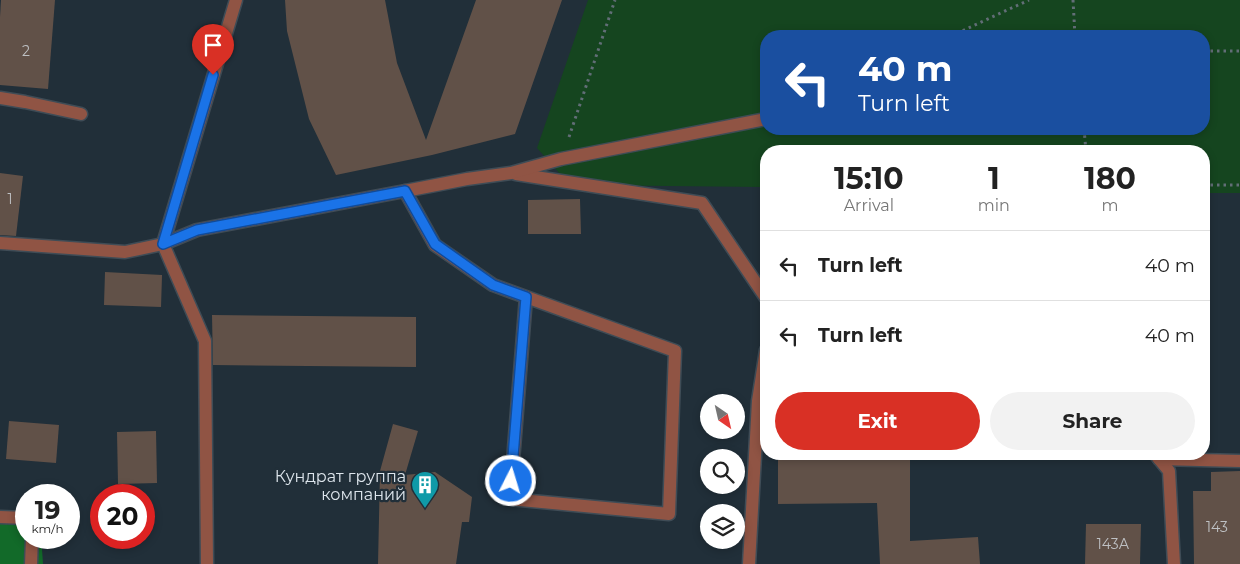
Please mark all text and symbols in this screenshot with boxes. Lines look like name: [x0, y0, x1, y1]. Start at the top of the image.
pin: [192, 24, 234, 75]
icon: arrive: [199, 31, 227, 59]
house number: 2: [22, 42, 30, 60]
text: 40 m: [858, 47, 953, 90]
icon: left: [775, 50, 840, 115]
text: Turn left: [858, 90, 950, 117]
text: 15:10: [834, 160, 904, 197]
text: 1: [988, 160, 1000, 197]
text: 180: [1084, 160, 1136, 197]
house number: 1: [7, 190, 13, 208]
text: Arrival: [844, 196, 894, 215]
text: min: [978, 196, 1010, 215]
text: m: [1101, 196, 1118, 215]
icon: left: [775, 252, 803, 280]
text: Turn left: [818, 254, 903, 277]
text: 40 m: [1145, 254, 1195, 277]
icon: left: [775, 322, 803, 350]
text: Turn left: [818, 324, 903, 347]
text: 40 m: [1145, 324, 1195, 347]
button: Exit: [775, 392, 980, 450]
button: Share: [990, 392, 1195, 450]
north arrow: [700, 394, 745, 439]
map controls: [700, 394, 745, 549]
button: search: [700, 449, 745, 494]
position arrow: [484, 454, 536, 506]
place label: Кундрат группа компаний: [275, 467, 406, 504]
building icon: Кундрат группа компаний: [410, 470, 440, 509]
speed limit sign: 20: [90, 484, 155, 549]
text: 19: [35, 495, 60, 525]
button: layers: [700, 504, 745, 549]
house number: 143: [1206, 518, 1228, 536]
text: km/h: [31, 521, 64, 536]
house number: 143А: [1097, 535, 1130, 553]

